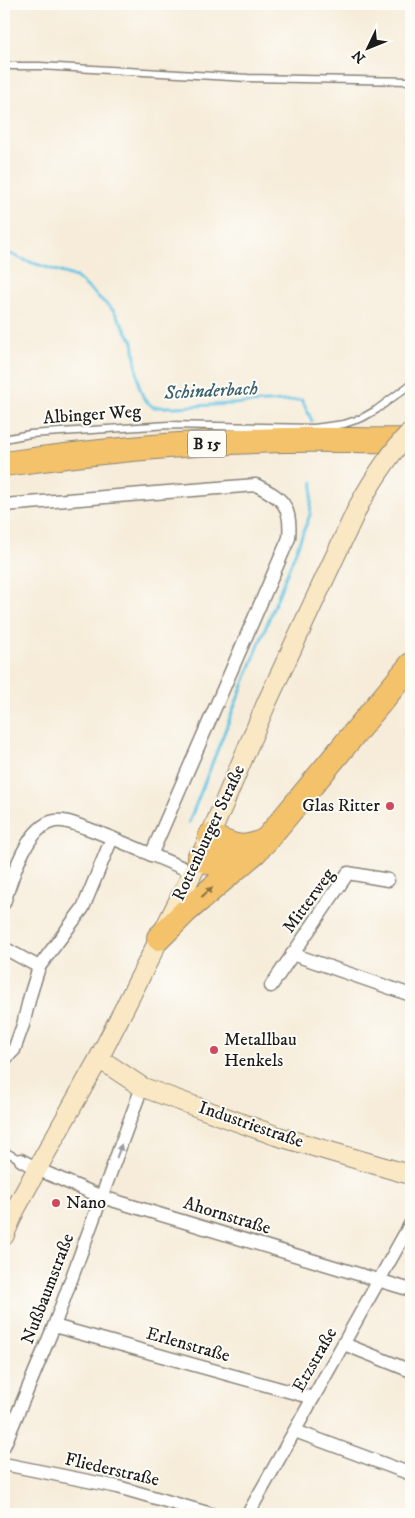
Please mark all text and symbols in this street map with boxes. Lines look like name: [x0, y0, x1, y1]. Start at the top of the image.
north arrow: [342, 22, 392, 72]
text: N: [348, 45, 370, 67]
water label: Schinderbach: [162, 377, 259, 405]
street label: Albinger Weg: [42, 401, 142, 429]
road number: B 15: [188, 430, 226, 458]
street label: Rottenburger Straße: [168, 762, 250, 904]
place label: Glas Ritter: [302, 795, 380, 817]
marker: Glas Ritter: [384, 800, 396, 812]
street label: Mitterweg: [278, 864, 340, 938]
one-way arrow: [201, 886, 213, 898]
place label: Metallbau Henkels: [224, 1029, 297, 1072]
marker: Metallbau Henkels: [208, 1044, 220, 1056]
street label: Industriestraße: [196, 1097, 306, 1153]
one-way arrow: [116, 1144, 123, 1159]
place label: Nano: [66, 1192, 106, 1214]
street label: Ahornstraße: [181, 1192, 273, 1240]
marker: Nano: [50, 1197, 62, 1209]
street label: Nußbaumstraße: [17, 1231, 79, 1347]
street label: Erlenstraße: [144, 1323, 232, 1367]
street label: Etzstraße: [288, 1324, 342, 1396]
street label: Fliederstraße: [63, 1448, 161, 1492]

